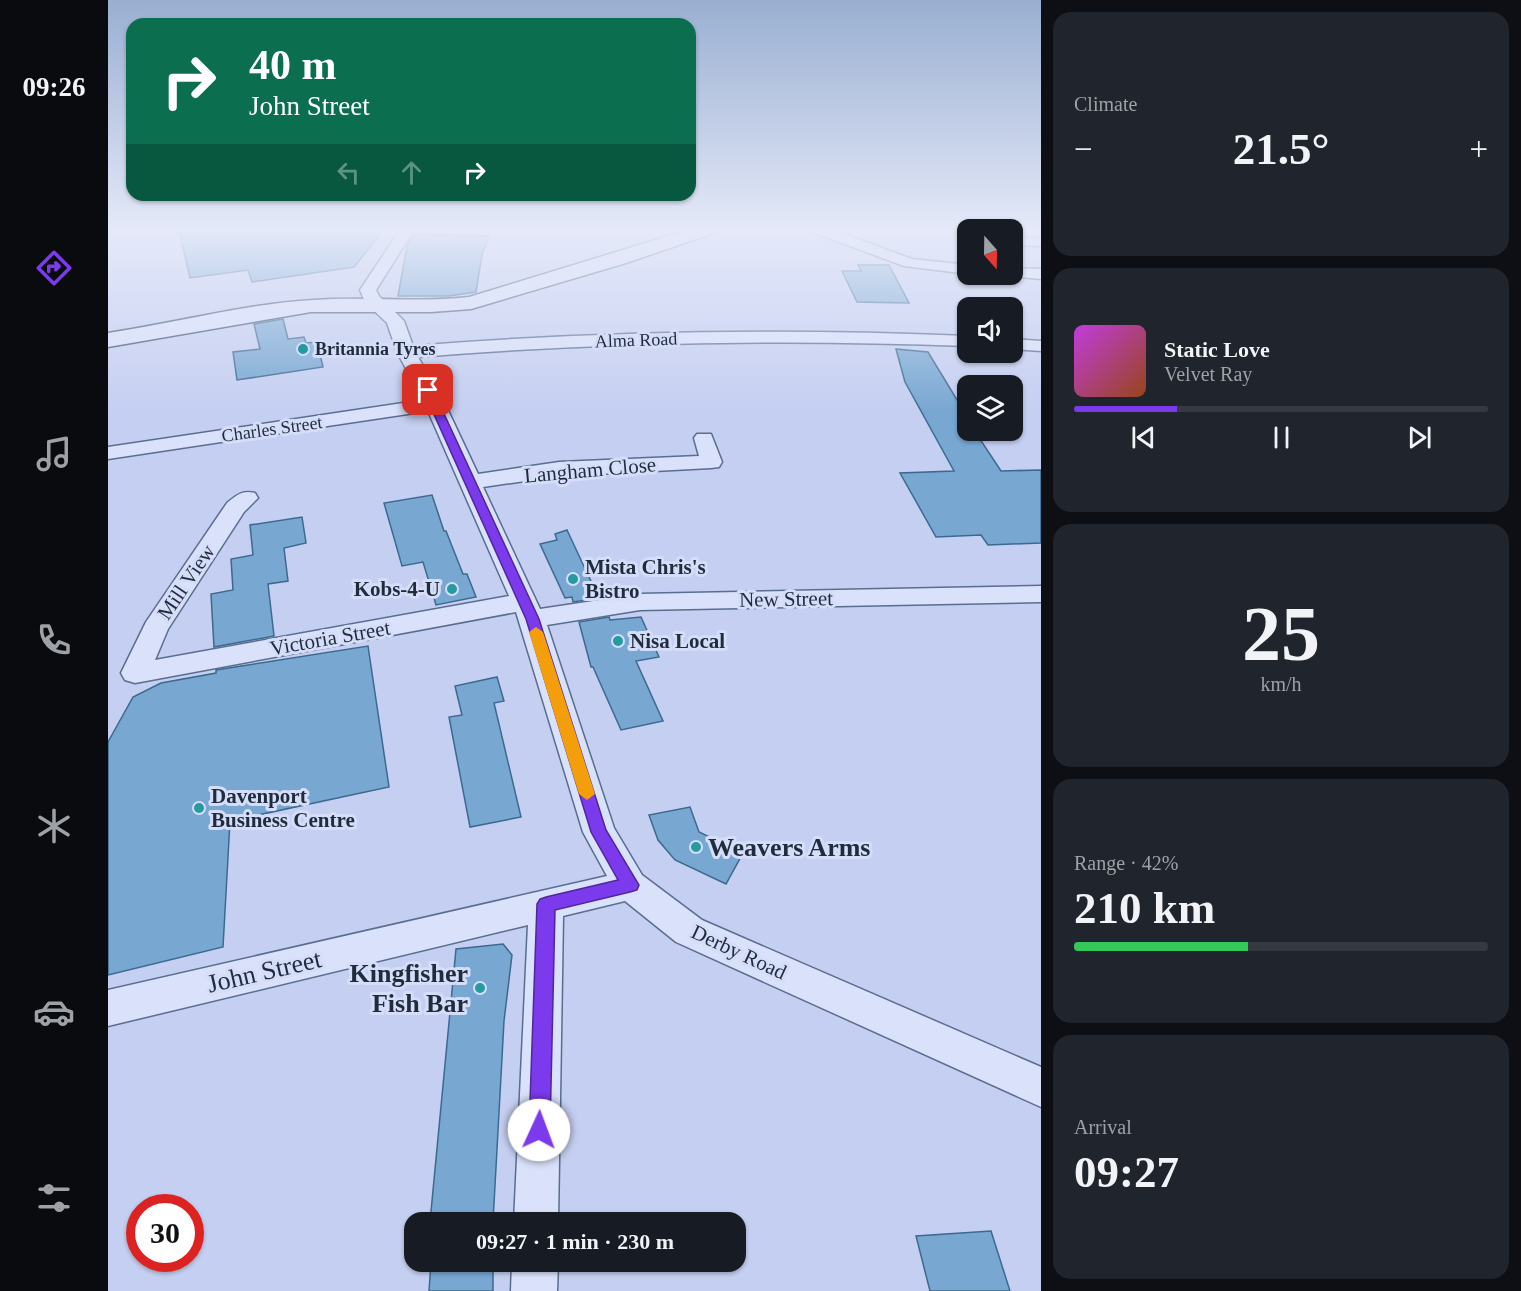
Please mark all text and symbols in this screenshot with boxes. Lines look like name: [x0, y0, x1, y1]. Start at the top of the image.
icon: right: [150, 42, 228, 120]
text: 40 m: [249, 42, 337, 88]
text: 09:26: [23, 72, 86, 102]
text: John Street: [249, 91, 370, 121]
text: Climate: [1074, 93, 1137, 115]
text: 21.5°: [1233, 124, 1329, 174]
text: −: [1074, 131, 1093, 167]
text: +: [1469, 131, 1488, 167]
icon: left: [332, 156, 365, 189]
icon: ahead: [395, 156, 428, 189]
icon: right: [458, 156, 491, 189]
north arrow: [957, 219, 1023, 285]
map controls: [957, 219, 1023, 441]
icon: directions: [33, 247, 75, 289]
button: sound: [957, 297, 1023, 363]
street label: Alma Road: [594, 329, 678, 351]
text: Static Love: [1164, 337, 1270, 362]
place label: Britannia Tyres: [315, 339, 436, 359]
marker: Britannia Tyres: [296, 342, 310, 356]
text: Velvet Ray: [1164, 363, 1252, 385]
pin: [402, 364, 453, 415]
icon: arrive: [411, 373, 444, 406]
button: layers: [957, 375, 1023, 441]
street label: Charles Street: [220, 412, 324, 446]
icon: previous: [1127, 421, 1160, 454]
icon: pause: [1265, 421, 1298, 454]
icon: next: [1403, 421, 1436, 454]
icon: music: [33, 433, 75, 475]
street label: Langham Close: [523, 452, 657, 488]
street label: Mill View: [152, 539, 220, 624]
place label: Mista Chris's Bistro: [585, 555, 706, 603]
marker: Mista Chris's Bistro: [566, 572, 580, 586]
place label: Kobs-4-U: [354, 577, 440, 601]
marker: Kobs-4-U: [445, 582, 459, 596]
street label: New Street: [739, 586, 833, 612]
text: 25: [1242, 590, 1320, 677]
street label: Victoria Street: [268, 616, 392, 660]
icon: phone: [33, 619, 75, 661]
place label: Nisa Local: [630, 629, 725, 653]
marker: Nisa Local: [611, 634, 625, 648]
text: km/h: [1260, 673, 1302, 695]
place label: Davenport Business Centre: [211, 784, 355, 832]
marker: Davenport Business Centre: [192, 801, 206, 815]
icon: climate: [33, 805, 75, 847]
place label: Weavers Arms: [708, 833, 870, 862]
marker: Weavers Arms: [689, 840, 703, 854]
text: Range · 42%: [1074, 852, 1178, 874]
text: 210 km: [1074, 883, 1215, 933]
street label: Derby Road: [688, 920, 791, 985]
street label: John Street: [204, 944, 325, 999]
place label: Kingfisher Fish Bar: [350, 959, 468, 1018]
marker: Kingfisher Fish Bar: [473, 981, 487, 995]
icon: car: [33, 991, 75, 1033]
position arrow: [507, 1098, 571, 1162]
text: Arrival: [1074, 1116, 1132, 1138]
text: 09:27: [1074, 1147, 1179, 1197]
icon: filters: [33, 1177, 75, 1219]
speed limit sign: 30: [126, 1194, 204, 1272]
text: 09:27 · 1 min · 230 m: [476, 1229, 674, 1254]

